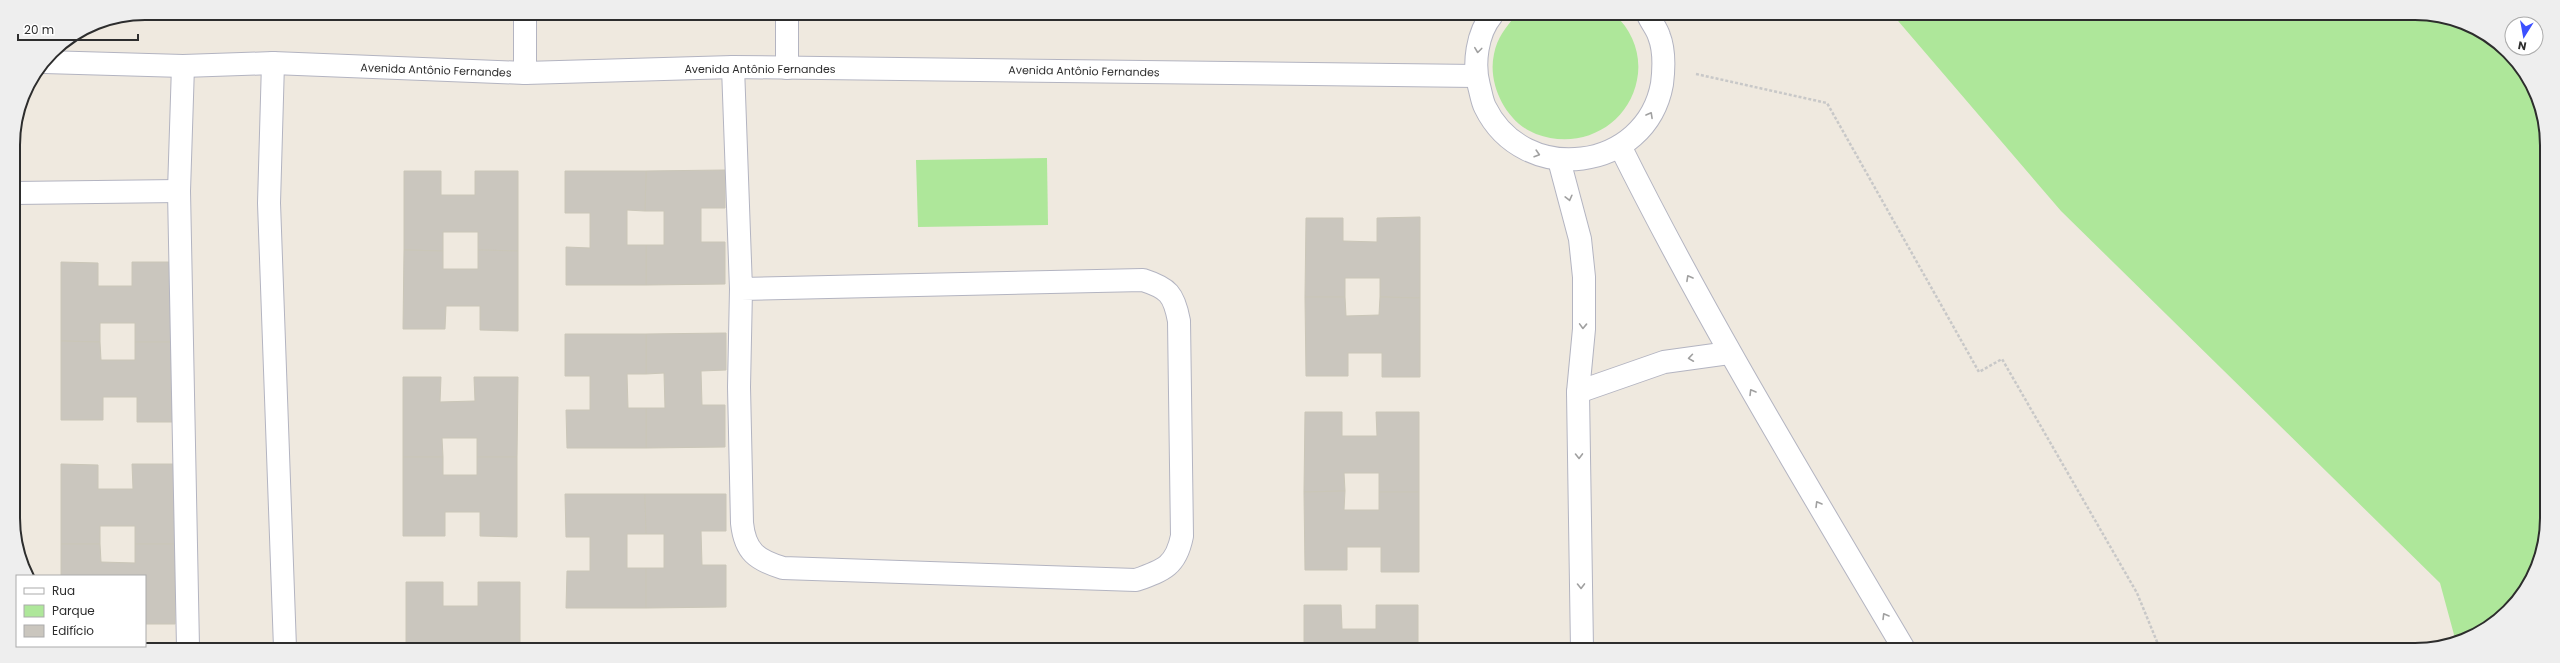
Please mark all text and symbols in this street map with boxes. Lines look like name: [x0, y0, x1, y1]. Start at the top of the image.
scale bar: [18, 16, 138, 42]
north arrow: [2504, 16, 2544, 56]
text: 20 m: [24, 21, 54, 38]
text: N: [2517, 37, 2528, 54]
one-way arrow: [1474, 47, 1483, 53]
street label: Avenida Antônio Fernandes: [360, 59, 512, 81]
street label: Avenida Antônio Fernandes: [684, 61, 836, 77]
street label: Avenida Antônio Fernandes: [1008, 62, 1160, 80]
one-way arrow: [1645, 112, 1652, 119]
one-way arrow: [1533, 149, 1540, 157]
one-way arrow: [1564, 194, 1573, 201]
one-way arrow: [1686, 275, 1693, 283]
one-way arrow: [1579, 323, 1588, 329]
one-way arrow: [1688, 353, 1694, 362]
one-way arrow: [1750, 389, 1757, 396]
one-way arrow: [1575, 453, 1583, 459]
one-way arrow: [1816, 501, 1823, 508]
legend: [16, 575, 146, 647]
text: Rua: [52, 582, 75, 599]
one-way arrow: [1577, 583, 1585, 589]
text: Parque: [52, 602, 95, 619]
one-way arrow: [1882, 613, 1889, 620]
text: Edifício: [52, 622, 94, 639]

